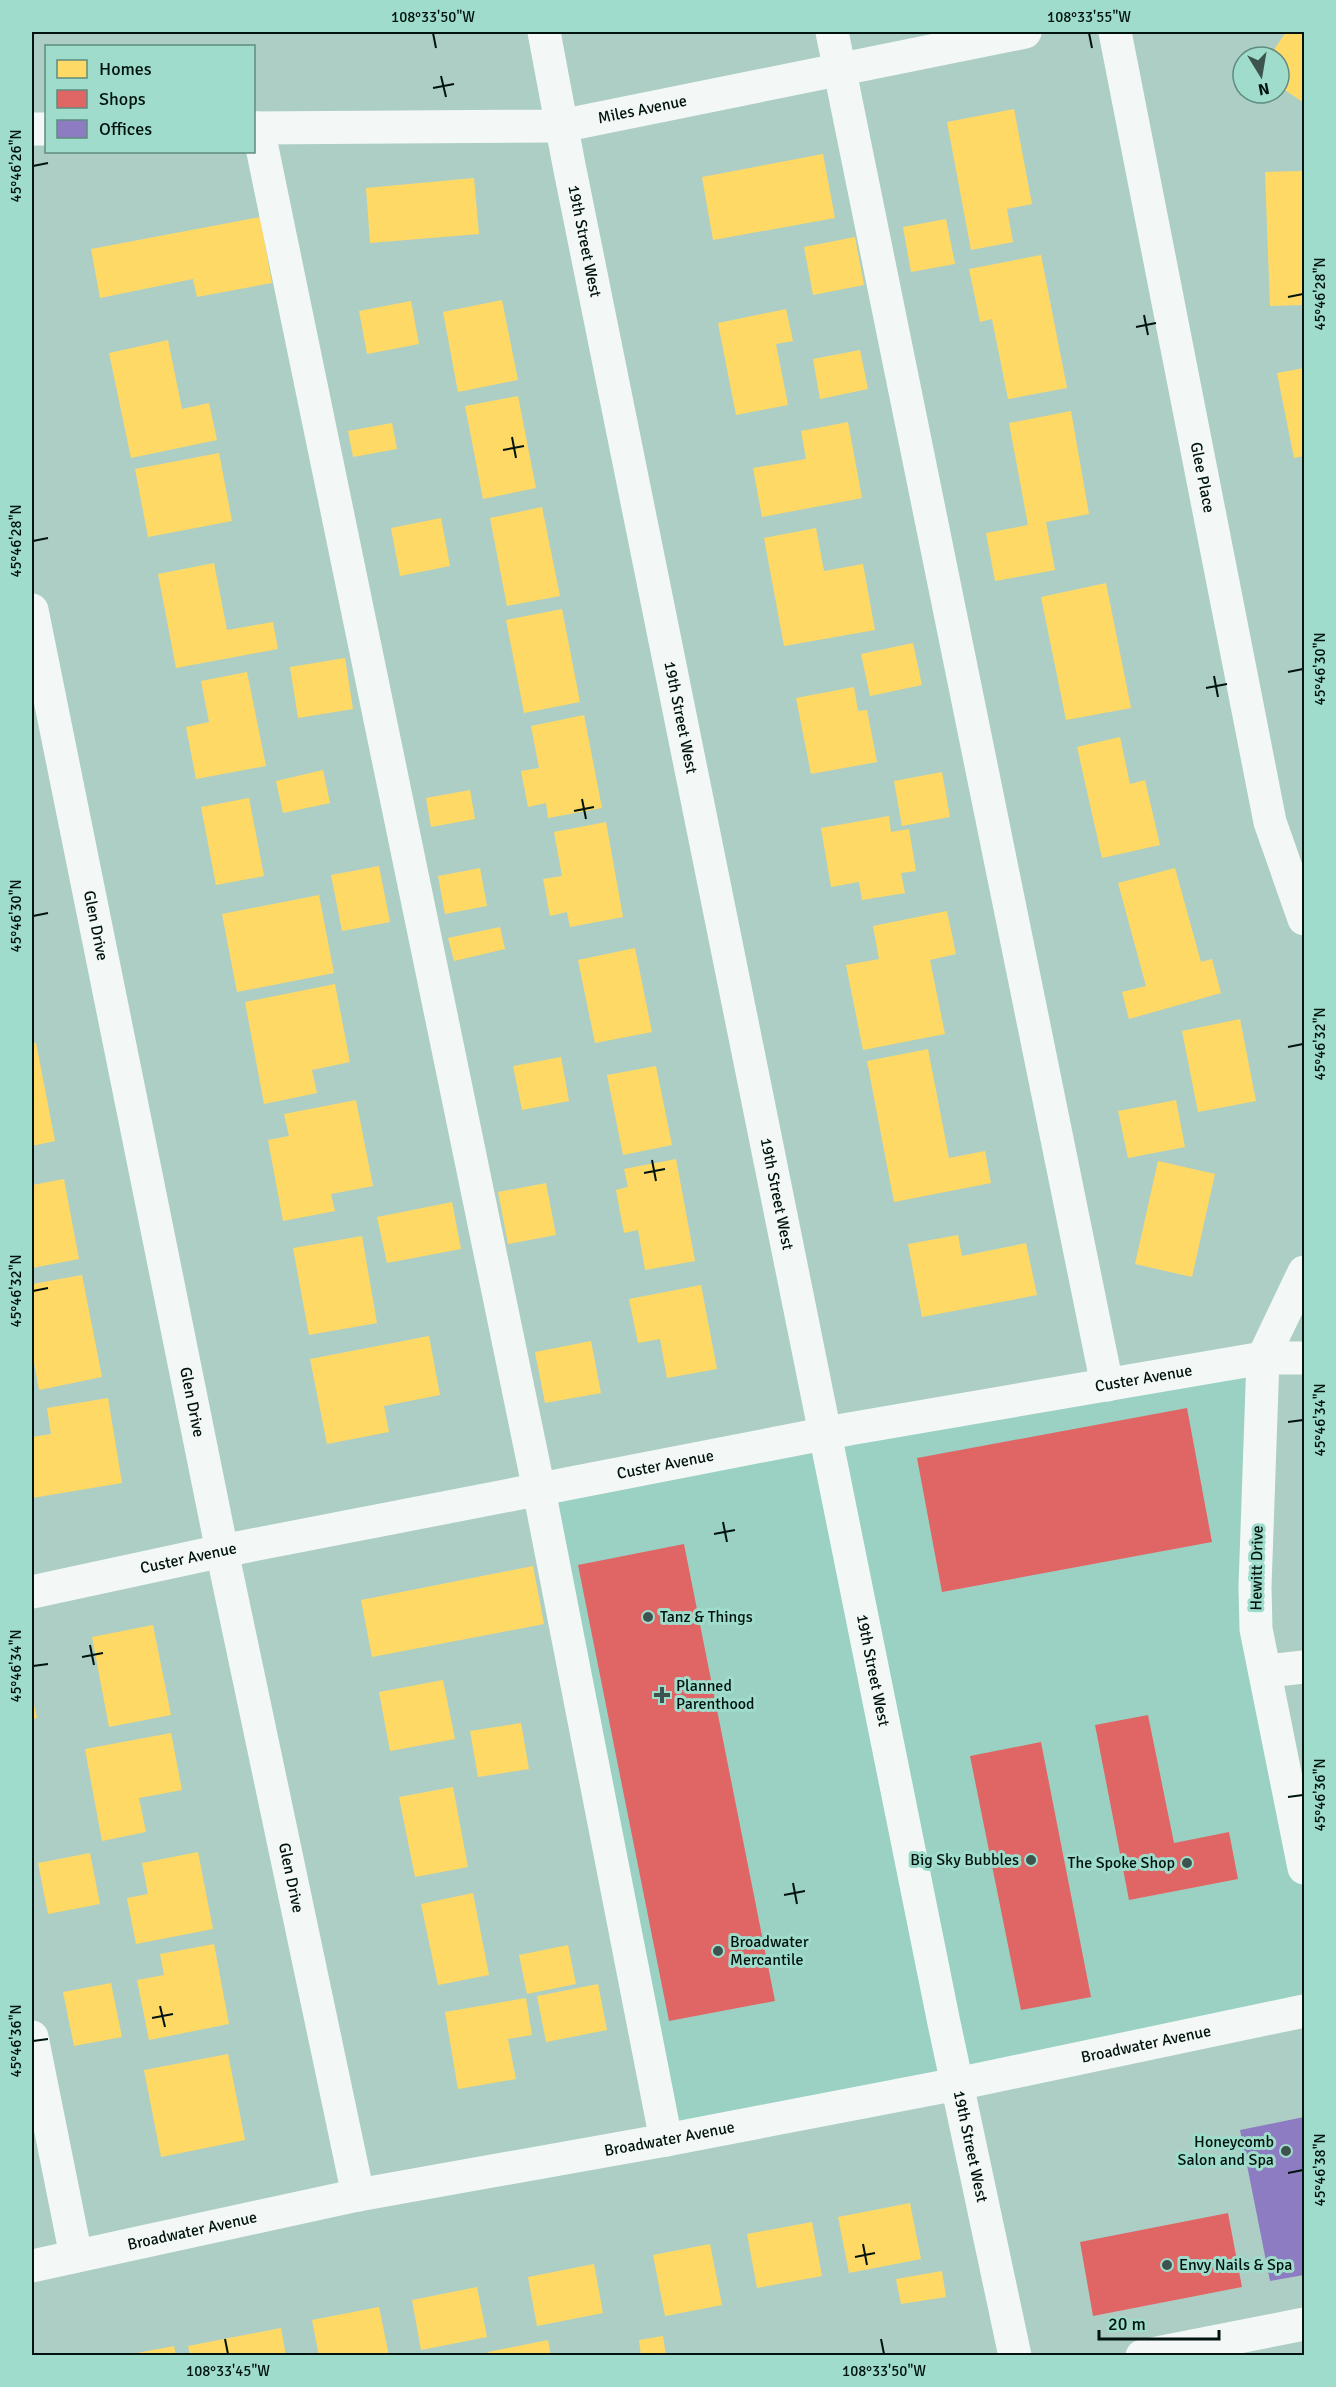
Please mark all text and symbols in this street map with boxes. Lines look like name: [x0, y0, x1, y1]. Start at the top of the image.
text: 108°33'50"W: [391, 8, 475, 26]
text: 108°33'55"W: [1047, 8, 1131, 26]
legend: [45, 45, 255, 153]
north arrow: [1231, 45, 1291, 105]
text: Homes: [99, 58, 152, 80]
text: N: [1256, 78, 1271, 100]
text: Shops: [99, 88, 146, 110]
street label: Miles Avenue: [596, 91, 689, 128]
text: Offices: [99, 118, 152, 140]
text: 45°46'26"N: [7, 129, 25, 203]
street label: 19th Street West: [563, 183, 606, 299]
text: 45°46'28"N: [1311, 257, 1329, 331]
street label: Glee Place: [1186, 440, 1219, 515]
text: 45°46'28"N: [7, 504, 25, 578]
text: 45°46'30"N: [1311, 632, 1329, 706]
street label: 19th Street West: [659, 660, 702, 776]
text: 45°46'30"N: [7, 879, 25, 953]
street label: Glen Drive: [79, 889, 113, 962]
text: 45°46'32"N: [1311, 1007, 1329, 1081]
street label: 19th Street West: [756, 1136, 798, 1252]
text: 45°46'32"N: [7, 1254, 25, 1328]
street label: Custer Avenue: [1093, 1360, 1194, 1397]
street label: Glen Drive: [175, 1365, 209, 1439]
text: 45°46'34"N: [1311, 1383, 1329, 1457]
street label: Custer Avenue: [615, 1446, 715, 1484]
street label: Hewitt Drive: [1246, 1525, 1268, 1611]
street label: Custer Avenue: [138, 1538, 238, 1578]
place label: Tanz & Things: [660, 1607, 753, 1627]
marker: Tanz & Things: [641, 1610, 655, 1624]
street label: 19th Street West: [852, 1612, 894, 1729]
text: 45°46'34"N: [7, 1629, 25, 1703]
place label: Planned Parenthood: [676, 1676, 755, 1714]
marker: Planned Parenthood: [653, 1686, 671, 1704]
text: 45°46'36"N: [1311, 1758, 1329, 1832]
street label: Glen Drive: [274, 1841, 308, 1915]
place label: Big Sky Bubbles: [910, 1850, 1019, 1870]
marker: Big Sky Bubbles: [1024, 1853, 1038, 1867]
place label: The Spoke Shop: [1068, 1853, 1175, 1873]
marker: The Spoke Shop: [1180, 1856, 1194, 1870]
place label: Broadwater Mercantile: [730, 1932, 809, 1970]
marker: Broadwater Mercantile: [711, 1944, 725, 1958]
text: 45°46'36"N: [7, 2004, 25, 2078]
street label: Broadwater Avenue: [1079, 2021, 1213, 2068]
street label: 19th Street West: [949, 2089, 992, 2205]
street label: Broadwater Avenue: [603, 2117, 736, 2161]
place label: Honeycomb Salon and Spa: [1178, 2132, 1274, 2170]
text: 45°46'38"N: [1311, 2133, 1329, 2207]
marker: Honeycomb Salon and Spa: [1279, 2144, 1293, 2158]
street label: Broadwater Avenue: [125, 2207, 259, 2255]
place label: Envy Nails & Spa: [1179, 2255, 1292, 2275]
marker: Envy Nails & Spa: [1160, 2258, 1174, 2272]
scale bar: [1099, 2303, 1219, 2341]
text: 20 m: [1108, 2313, 1146, 2335]
text: 108°33'45"W: [186, 2362, 270, 2380]
text: 108°33'50"W: [842, 2362, 926, 2380]

